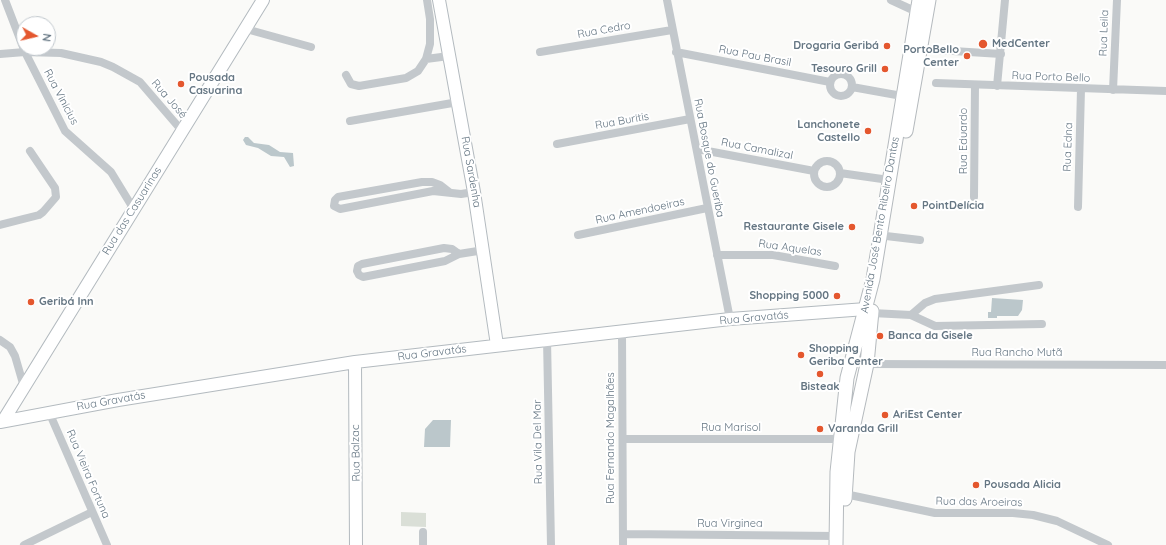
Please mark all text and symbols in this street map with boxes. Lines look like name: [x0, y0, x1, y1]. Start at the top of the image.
street label: Rua Leila: [1097, 9, 1111, 57]
north arrow: [16, 16, 56, 56]
street label: Rua Cedro: [576, 19, 632, 41]
text: N: [39, 33, 54, 43]
place label: MedCenter: [992, 37, 1050, 51]
marker: MedCenter: [977, 38, 989, 50]
place label: Drogaria Geribá: [793, 39, 879, 53]
marker: Drogaria Geribá: [882, 41, 892, 51]
street label: Rua Pau Brasil: [718, 43, 792, 69]
place label: PortoBello Center: [903, 43, 959, 69]
marker: PortoBello Center: [962, 51, 972, 61]
place label: Tesouro Grill: [811, 62, 877, 76]
marker: Tesouro Grill: [880, 64, 890, 74]
street label: Rua Vinicius: [41, 67, 81, 127]
street label: Rua Porto Bello: [1011, 69, 1091, 85]
place label: Pousada Casuarina: [189, 71, 242, 97]
street label: Rua José: [148, 77, 190, 121]
marker: Pousada Casuarina: [176, 79, 186, 89]
street label: Rua Bosque do Gueriba: [691, 98, 727, 218]
street label: Rua Eduardo: [957, 108, 971, 174]
street label: Rua Buritis: [594, 110, 650, 132]
place label: Lanchonete Castello: [797, 118, 860, 144]
street label: Rua Edna: [1061, 122, 1075, 172]
marker: Lanchonete Castello: [863, 126, 873, 136]
street label: Rua Sardenha: [458, 135, 484, 209]
street label: Rua Camalizal: [720, 136, 794, 162]
street label: Avenida José Bento Ribeiro Dantas: [858, 136, 902, 314]
street label: Rua das Casuarinas: [100, 165, 164, 257]
street label: Rua Amendoeiras: [594, 195, 686, 227]
place label: PointDelícia: [922, 199, 984, 213]
marker: PointDelícia: [909, 201, 919, 211]
place label: Restaurante Gisele: [743, 220, 844, 234]
marker: Restaurante Gisele: [847, 222, 857, 232]
street label: Rua Aquelas: [757, 237, 823, 259]
place label: Shopping 5000: [749, 289, 829, 303]
marker: Shopping 5000: [832, 291, 842, 301]
place label: Geribá Inn: [39, 295, 94, 309]
marker: Geribá Inn: [26, 297, 36, 307]
street label: Rua Gravatás: [719, 308, 789, 328]
place label: Banca da Gisele: [888, 329, 973, 343]
marker: Banca da Gisele: [875, 331, 885, 341]
street label: Rua Gravatás: [397, 342, 467, 364]
place label: Shopping Geriba Center: [809, 342, 883, 368]
street label: Rua Rancho Mutã: [972, 346, 1062, 360]
marker: Shopping Geriba Center: [796, 350, 806, 360]
marker: Bisteak: [815, 369, 825, 379]
street label: Rua Fernando Magalhães: [604, 372, 618, 504]
place label: Bisteak: [800, 380, 840, 394]
street label: Rua Gravatás: [76, 388, 146, 414]
street label: Rua Vila Del Mar: [531, 399, 545, 485]
place label: AriEst Center: [893, 408, 962, 422]
marker: AriEst Center: [880, 410, 890, 420]
street label: Rua Marisol: [701, 421, 761, 435]
place label: Varanda Grill: [828, 422, 898, 436]
street label: Rua Balzac: [349, 424, 363, 482]
marker: Varanda Grill: [815, 424, 825, 434]
street label: Rua Vieira Fortuna: [63, 428, 113, 520]
place label: Pousada Alicia: [984, 478, 1061, 492]
marker: Pousada Alicia: [971, 480, 981, 490]
street label: Rua das Aroeiras: [935, 495, 1023, 509]
street label: Rua Virginea: [697, 517, 763, 531]

